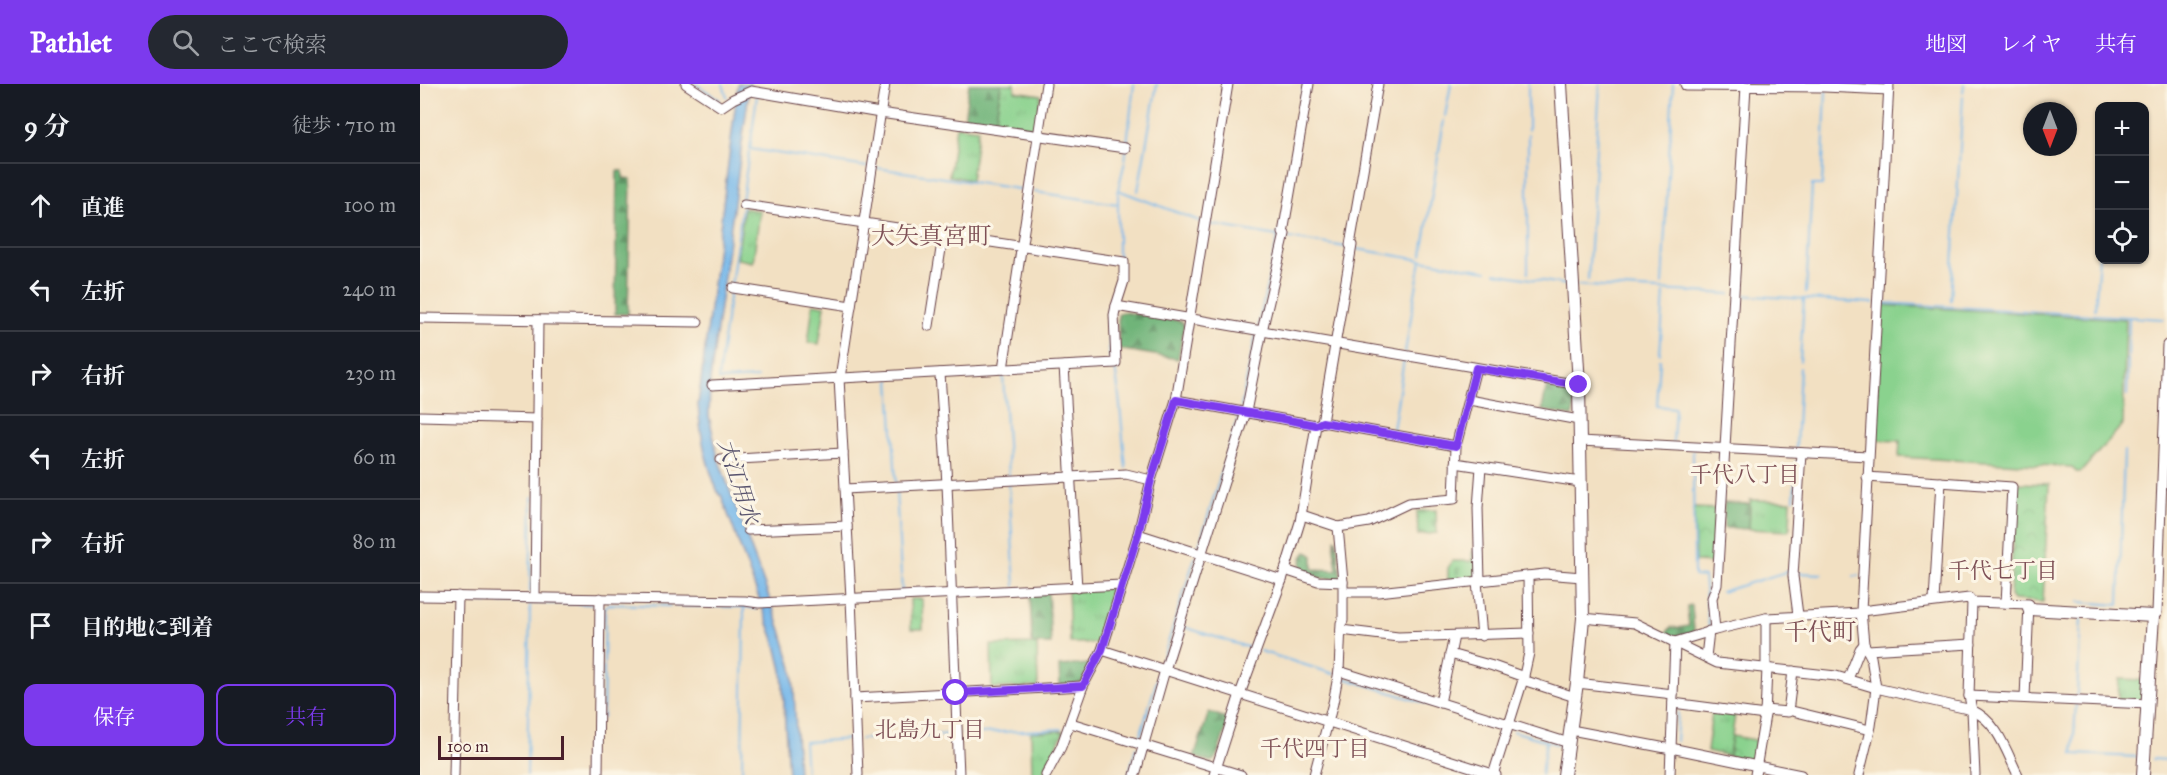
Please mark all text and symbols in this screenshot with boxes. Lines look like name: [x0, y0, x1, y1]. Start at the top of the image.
search box: [148, 15, 568, 69]
text: Pathlet: [30, 25, 112, 60]
icon: search: [169, 26, 202, 59]
text: ここで検索: [217, 31, 327, 58]
text: 地図: [1925, 31, 1967, 57]
text: レイヤ: [2000, 31, 2062, 57]
text: 共有: [2095, 31, 2137, 57]
north arrow: [2023, 102, 2077, 156]
map controls: [2095, 102, 2149, 264]
button: +: [2095, 102, 2149, 156]
text: 9 分: [24, 110, 70, 142]
text: 徒歩 · 710 m: [292, 113, 396, 137]
button: −: [2095, 156, 2149, 210]
icon: ahead: [24, 189, 57, 222]
text: 100 m: [344, 193, 396, 217]
text: 直進: [81, 194, 125, 221]
button: locate: [2095, 210, 2149, 264]
district label: 大矢真宮町: [871, 221, 991, 251]
icon: left: [24, 273, 57, 306]
text: 240 m: [342, 277, 396, 301]
text: 左折: [81, 278, 125, 305]
icon: right: [24, 357, 57, 390]
text: 230 m: [345, 361, 396, 385]
text: 右折: [81, 362, 125, 389]
route end: [1565, 371, 1591, 397]
water label: 大江用水: [712, 435, 766, 529]
icon: left: [24, 441, 57, 474]
text: 60 m: [353, 445, 396, 469]
text: 左折: [81, 446, 125, 473]
district label: 千代八丁目: [1690, 461, 1800, 488]
icon: right: [24, 525, 57, 558]
text: 80 m: [353, 529, 396, 553]
text: 右折: [81, 530, 125, 557]
district label: 千代七丁目: [1948, 557, 2058, 584]
icon: arrive: [24, 609, 57, 642]
text: 目的地に到着: [81, 614, 213, 641]
district label: 千代町: [1784, 617, 1856, 647]
route start: [942, 679, 968, 705]
button: 保存: [24, 684, 204, 746]
button: 共有: [216, 684, 396, 746]
district label: 北島九丁目: [875, 716, 985, 743]
scale bar: [438, 733, 564, 760]
district label: 千代四丁目: [1260, 735, 1370, 762]
text: 100 m: [447, 737, 489, 756]

